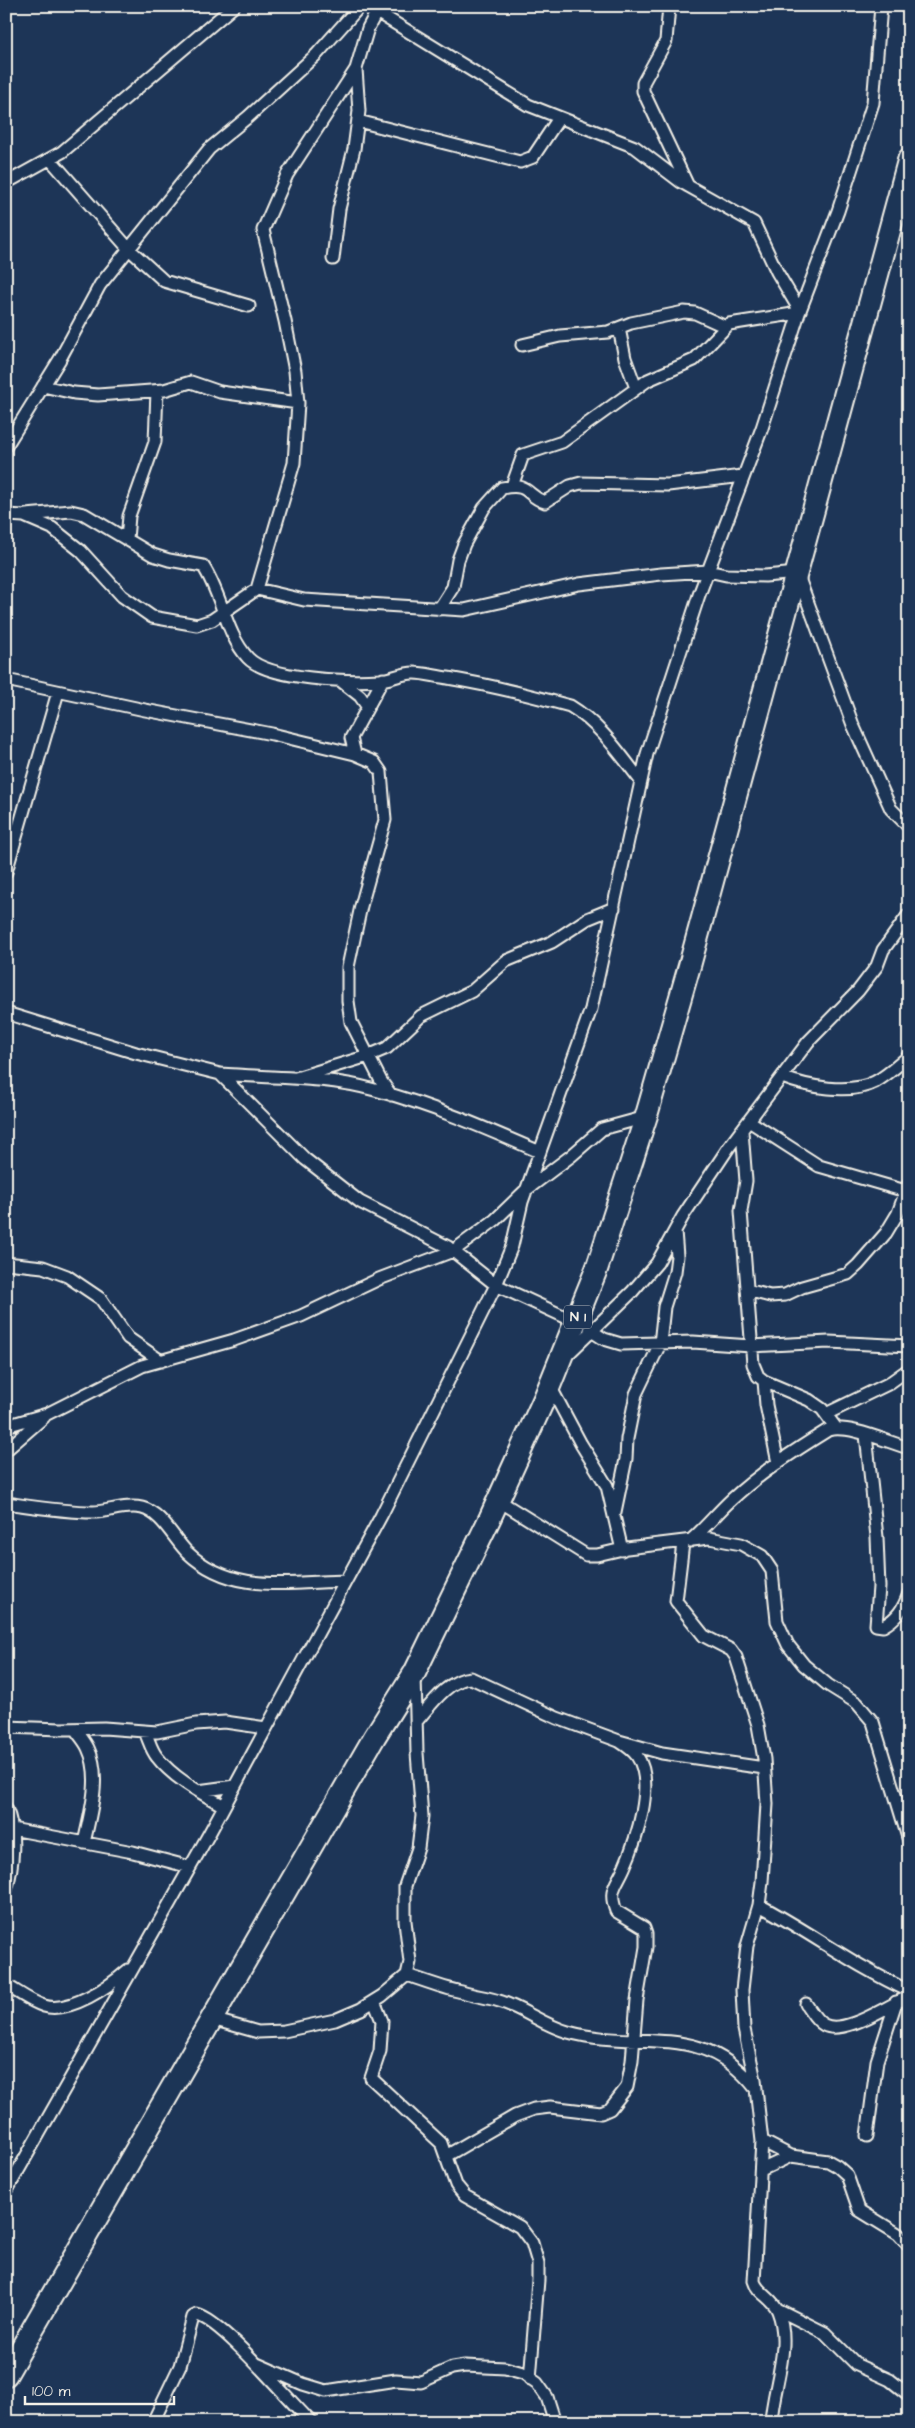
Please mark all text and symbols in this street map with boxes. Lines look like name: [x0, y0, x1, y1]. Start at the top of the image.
road number: N 1: [564, 1305, 592, 1328]
scale bar: [25, 2373, 174, 2405]
text: 100 m: [32, 2381, 71, 2402]

